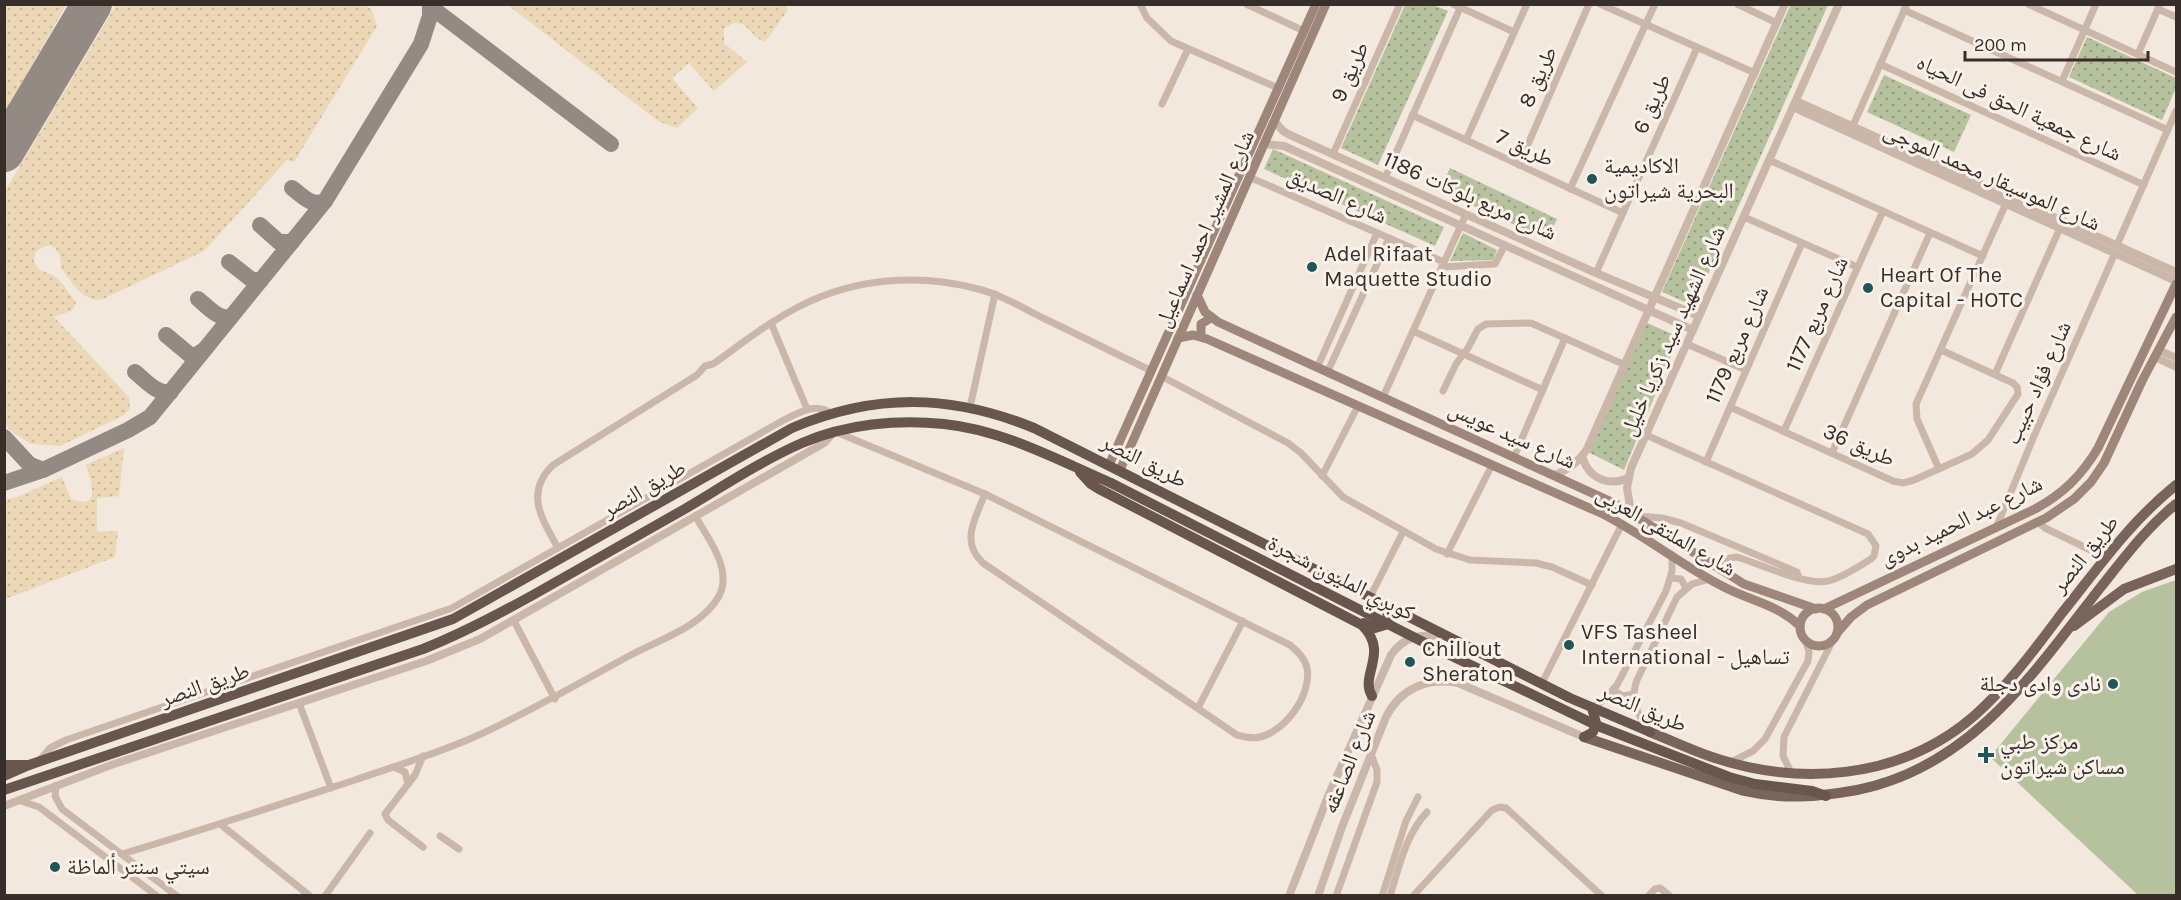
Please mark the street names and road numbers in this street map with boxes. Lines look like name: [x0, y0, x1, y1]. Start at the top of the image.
street label: طريق 9: [1325, 38, 1375, 106]
street label: طريق 8: [1513, 43, 1563, 111]
street label: شارع جمعية الحق فى الحياه: [1913, 49, 2125, 167]
street label: طريق 6: [1627, 70, 1677, 138]
street label: شارع الموسيقار محمد الموجى: [1880, 117, 2104, 237]
street label: طريق 7: [1492, 123, 1558, 173]
street label: شارع المشير احمد اسماعيل: [1150, 126, 1260, 332]
street label: شارع مربع بلوكات 1186: [1379, 146, 1561, 246]
street label: شارع الصديق: [1283, 163, 1391, 229]
street label: شارع الشهيد سيد زكريا خليل: [1615, 222, 1731, 440]
street label: شارع مربع 1177: [1780, 253, 1854, 375]
street label: شارع مربع 1179: [1700, 282, 1774, 408]
street label: شارع فؤاد حبيب: [1999, 317, 2077, 449]
street label: شارع سيد عويس: [1444, 395, 1580, 475]
street label: طريق 36: [1819, 418, 1899, 472]
street label: طريق النصر: [1096, 428, 1191, 494]
street label: طريق النصر: [597, 455, 691, 524]
street label: شارع عبد الحميد بدوى: [1875, 470, 2047, 572]
street label: شارع الملتقى العربى: [1591, 480, 1741, 582]
street label: طريق النصر: [2045, 510, 2124, 599]
street label: كوبري المليون شجرة: [1262, 530, 1419, 629]
street label: طريق النصر: [156, 658, 253, 713]
street label: طريق النصر: [1594, 678, 1691, 738]
street label: شارع الصاعقه: [1316, 707, 1382, 817]

